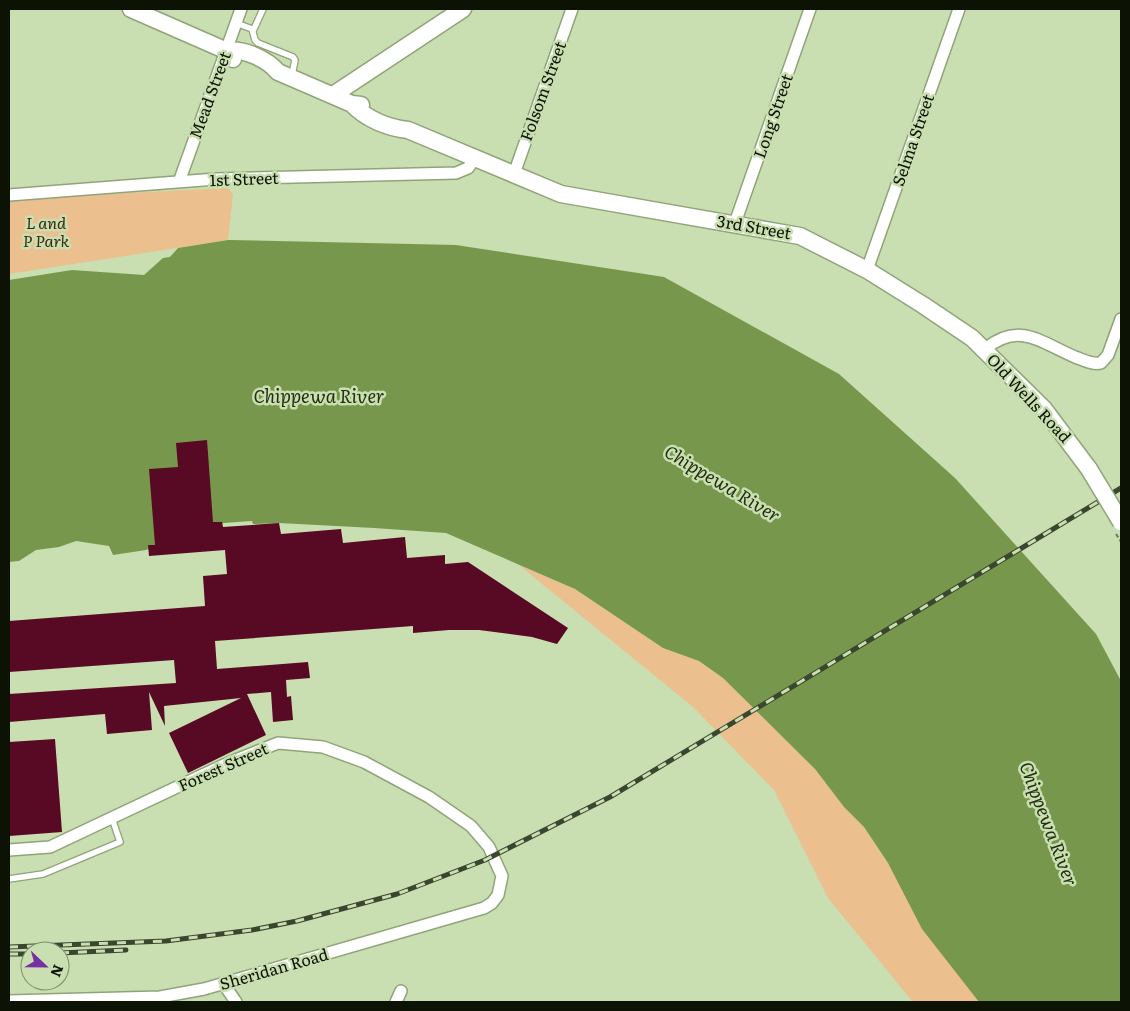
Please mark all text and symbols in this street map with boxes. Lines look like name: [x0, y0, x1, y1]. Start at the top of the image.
street label: Folsom Street: [513, 37, 571, 144]
street label: Mead Street: [182, 47, 236, 142]
street label: Long Street: [746, 70, 798, 161]
street label: Selma Street: [885, 90, 939, 189]
street label: 1st Street: [209, 165, 279, 191]
street label: 3rd Street: [715, 208, 794, 244]
park label: L and P Park: [23, 210, 69, 252]
street label: Old Wells Road: [982, 347, 1078, 447]
water label: Chippewa River: [254, 382, 384, 409]
water label: Chippewa River: [660, 437, 786, 528]
street label: Forest Street: [174, 735, 272, 797]
water label: Chippewa River: [1013, 758, 1085, 889]
north arrow: [20, 941, 70, 991]
street label: Sheridan Road: [217, 941, 331, 995]
text: N: [46, 962, 69, 981]

